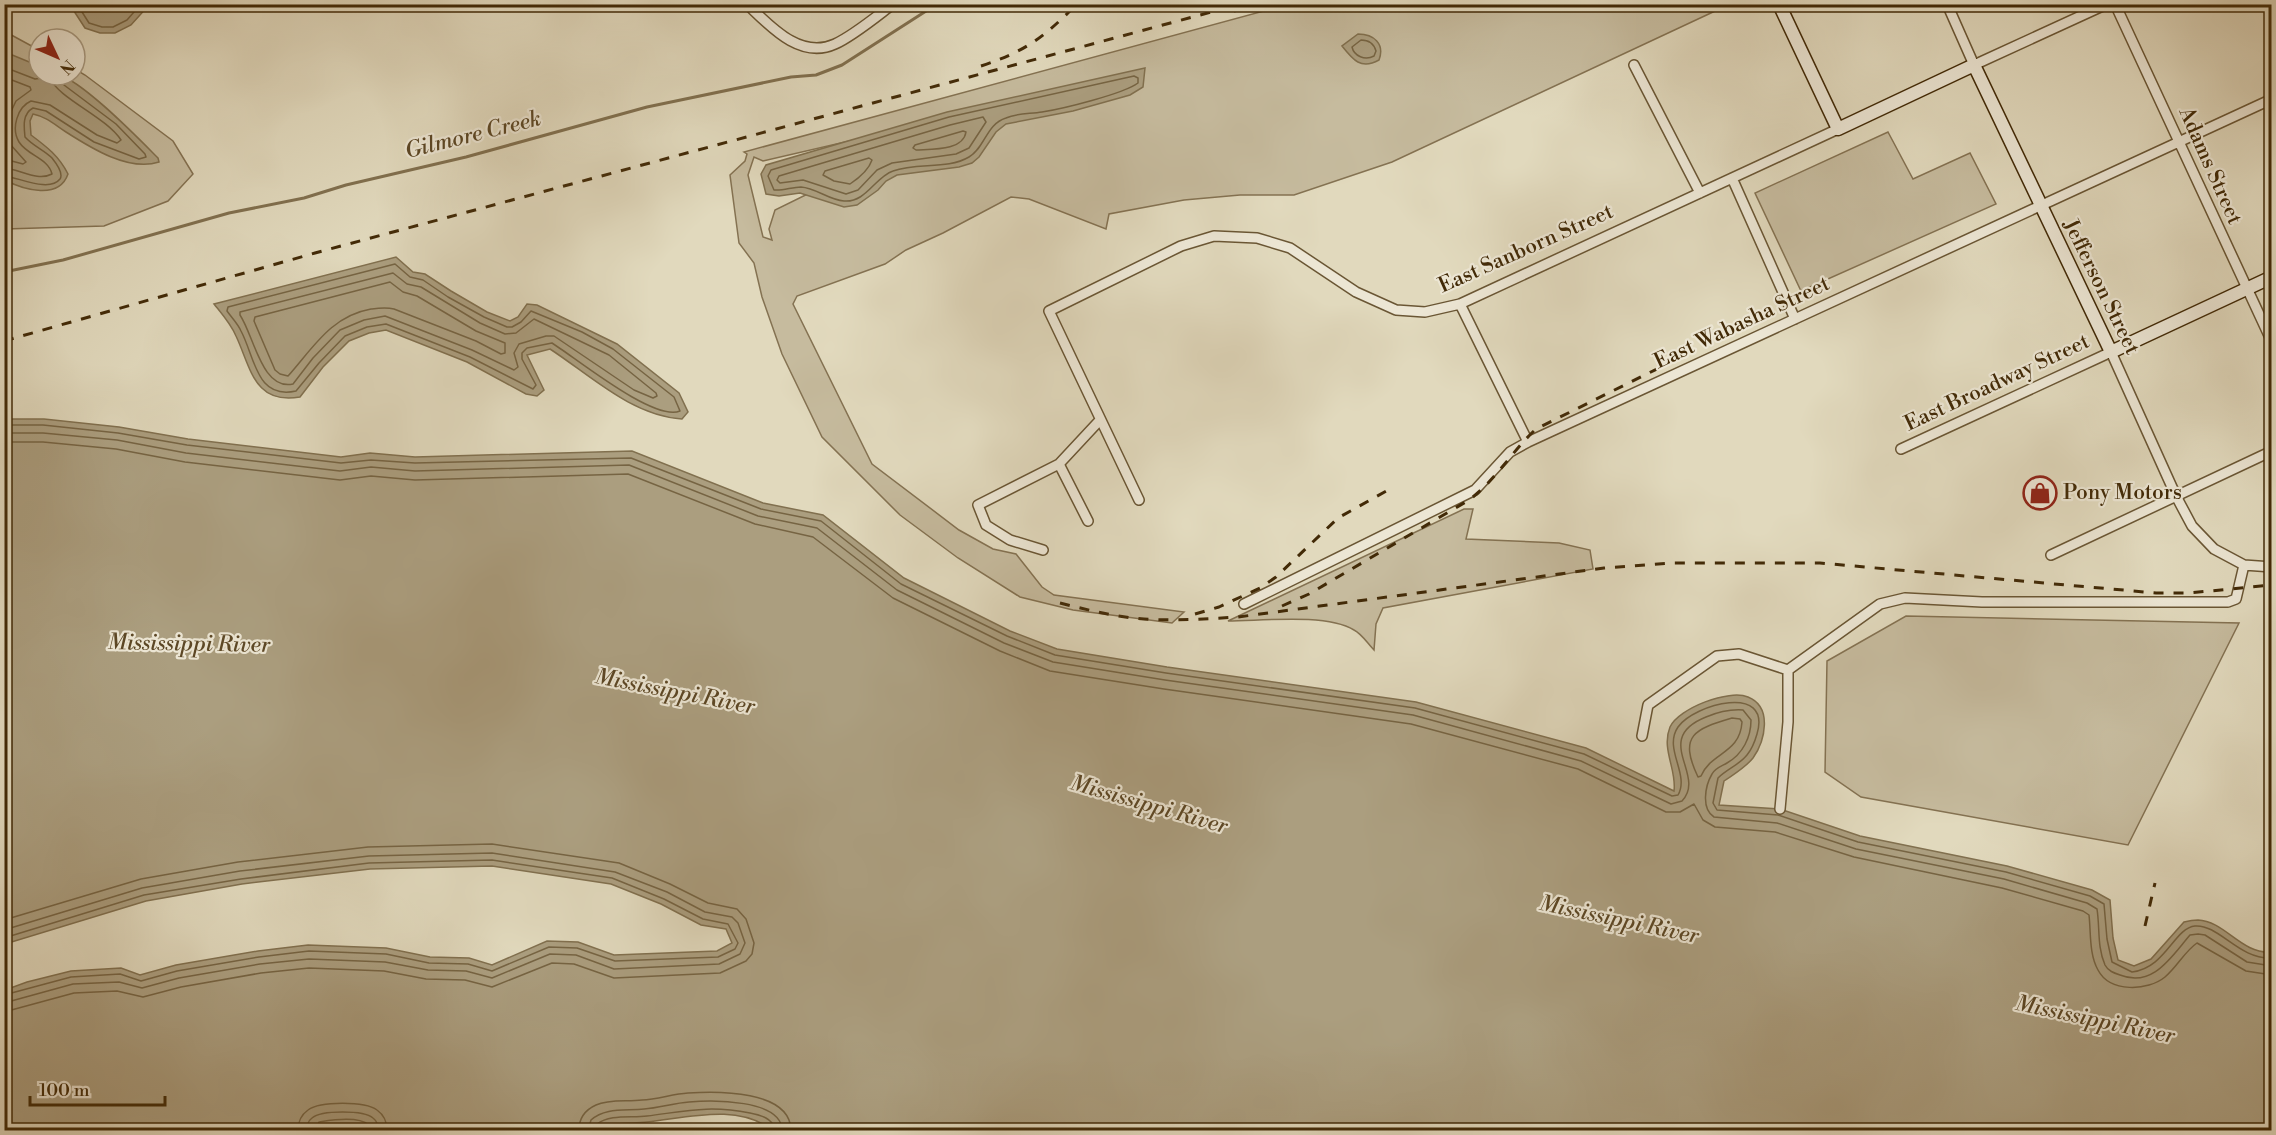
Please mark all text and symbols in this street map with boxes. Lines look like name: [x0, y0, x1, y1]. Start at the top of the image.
north arrow: [27, 27, 87, 87]
text: N: [55, 55, 79, 78]
street label: Adams Street: [2172, 102, 2248, 229]
water label: Gilmore Creek: [402, 105, 544, 165]
street label: East Sanborn Street: [1435, 199, 1618, 299]
street label: Jefferson Street: [2057, 214, 2145, 359]
street label: East Wabasha Street: [1650, 271, 1835, 375]
street label: East Broadway Street: [1900, 328, 2094, 437]
shop icon: Pony Motors: [2022, 475, 2058, 511]
place label: Pony Motors: [2063, 480, 2182, 506]
water label: Mississippi River: [107, 629, 271, 659]
water label: Mississippi River: [593, 663, 758, 721]
water label: Mississippi River: [1067, 770, 1231, 841]
water label: Mississippi River: [1537, 890, 1702, 950]
water label: Mississippi River: [2013, 990, 2178, 1050]
scale bar: [30, 1069, 165, 1107]
text: 100 m: [39, 1079, 90, 1102]

